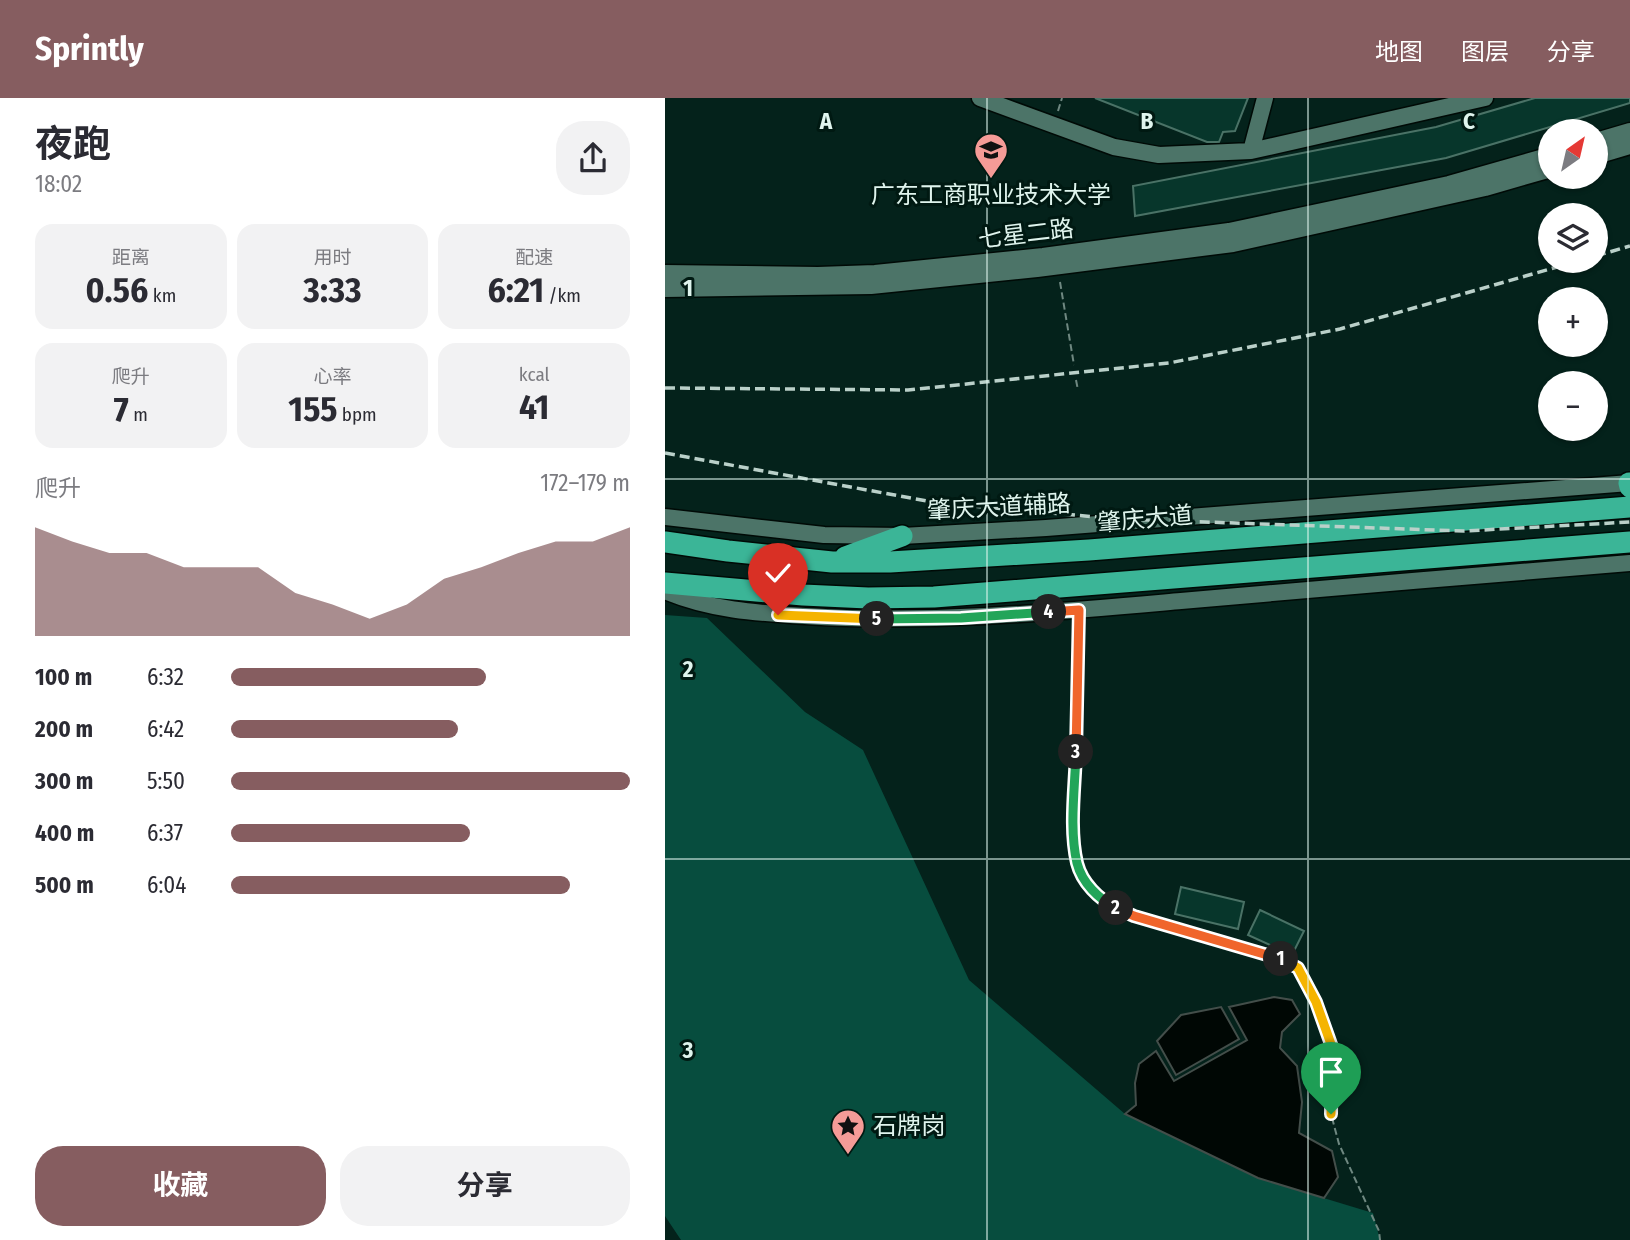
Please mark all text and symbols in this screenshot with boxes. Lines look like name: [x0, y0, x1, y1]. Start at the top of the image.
text: Sprintly: [35, 29, 144, 69]
text: 地图: [1375, 38, 1423, 66]
text: 图层: [1461, 38, 1509, 66]
text: 分享: [1547, 38, 1595, 66]
text: A: [819, 107, 833, 135]
text: B: [1141, 107, 1154, 135]
text: C: [1463, 107, 1475, 135]
north arrow: [1538, 119, 1608, 189]
map controls: [1538, 119, 1608, 441]
text: 夜跑: [35, 121, 111, 167]
button: share: [556, 121, 630, 195]
school or university icon: 广东工商职业技术大学: [972, 131, 1010, 180]
text: 18:02: [35, 170, 82, 198]
place label: 广东工商职业技术大学: [871, 181, 1111, 209]
button: layers: [1538, 203, 1608, 273]
street label: 七星二路: [977, 214, 1075, 254]
text: 距离: [112, 246, 150, 269]
text: 用时: [313, 246, 352, 269]
text: 配速: [515, 246, 553, 269]
text: 0.56: [85, 269, 148, 311]
text: 3:33: [303, 269, 362, 311]
text: 6:21: [487, 269, 544, 311]
text: 1: [683, 274, 693, 302]
text: km: [148, 284, 176, 307]
text: /km: [544, 284, 581, 307]
button: +: [1538, 287, 1608, 357]
text: kcal: [519, 363, 550, 386]
text: 爬升: [112, 365, 150, 388]
text: 心率: [313, 365, 352, 388]
button: −: [1538, 371, 1608, 441]
text: 41: [519, 386, 549, 428]
text: 7: [114, 388, 129, 430]
text: 155: [288, 388, 337, 430]
text: m: [129, 403, 148, 426]
text: bpm: [337, 403, 377, 426]
text: 172–179 m: [540, 469, 630, 497]
text: 爬升: [35, 474, 81, 502]
street label: 肇庆大道辅路: [926, 489, 1072, 525]
street label: 肇庆大道: [1096, 501, 1194, 537]
pin: [748, 543, 808, 615]
icon: check: [759, 554, 797, 592]
pin: 4: [1031, 594, 1067, 630]
text: 4: [1044, 600, 1053, 623]
pin: 5: [859, 602, 895, 636]
text: 5: [872, 607, 881, 630]
text: 2: [682, 655, 694, 683]
text: 100 m: [35, 663, 92, 691]
text: 6:32: [147, 663, 184, 691]
text: 200 m: [35, 715, 93, 743]
text: 6:42: [147, 715, 184, 743]
pin: 3: [1059, 734, 1093, 770]
text: 3: [1071, 740, 1080, 763]
text: 300 m: [35, 767, 93, 795]
text: 5:50: [147, 767, 185, 795]
text: 400 m: [35, 819, 94, 847]
text: 6:37: [147, 819, 183, 847]
text: 500 m: [35, 871, 94, 899]
text: 6:04: [147, 871, 186, 899]
pin: 2: [1099, 890, 1133, 926]
text: 2: [1111, 896, 1120, 919]
pin: 1: [1263, 942, 1299, 976]
text: 1: [1276, 947, 1285, 970]
text: 3: [682, 1036, 694, 1064]
pin: [1301, 1042, 1361, 1114]
icon: arrive: [1312, 1053, 1350, 1091]
place icon: 石牌岗: [829, 1107, 867, 1156]
place label: 石牌岗: [873, 1112, 945, 1140]
button: 收藏: [35, 1146, 326, 1226]
button: 分享: [340, 1146, 630, 1226]

